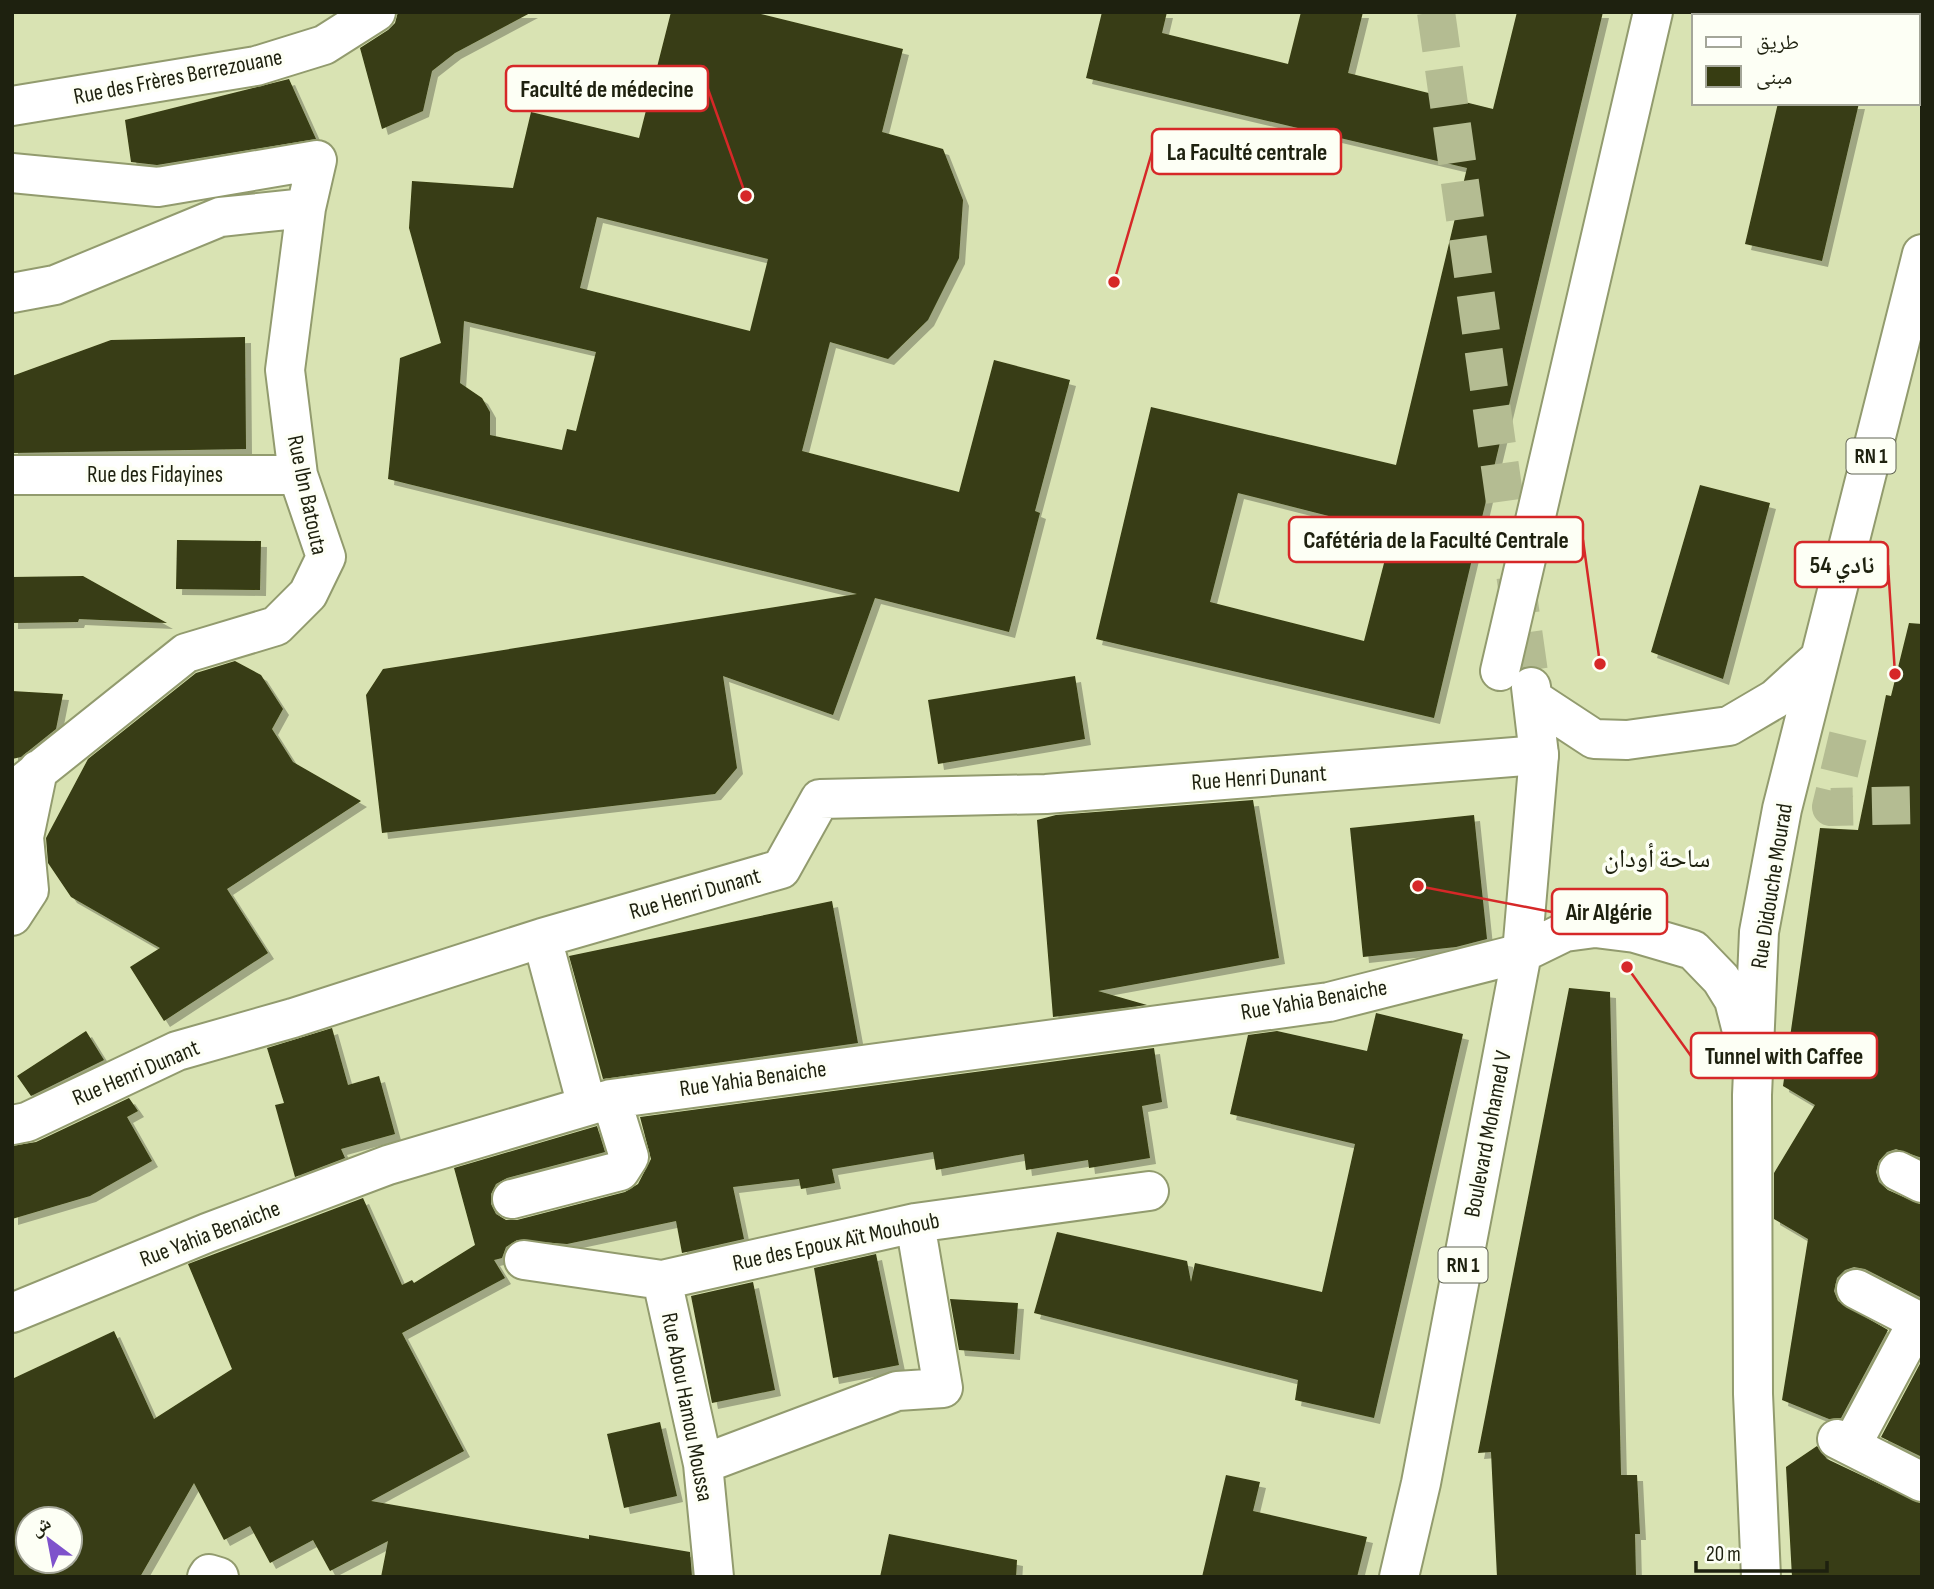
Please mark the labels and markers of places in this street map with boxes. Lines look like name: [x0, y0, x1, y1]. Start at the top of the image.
callout: Faculté de médecine: [506, 66, 708, 111]
callout: La Faculté centrale: [1152, 129, 1341, 174]
callout: Cafétéria de la Faculté Centrale: [1289, 517, 1583, 562]
callout: نادي 54: [1795, 542, 1888, 587]
callout: Air Algérie: [1552, 889, 1667, 934]
callout: Tunnel with Caffee: [1691, 1033, 1877, 1078]

